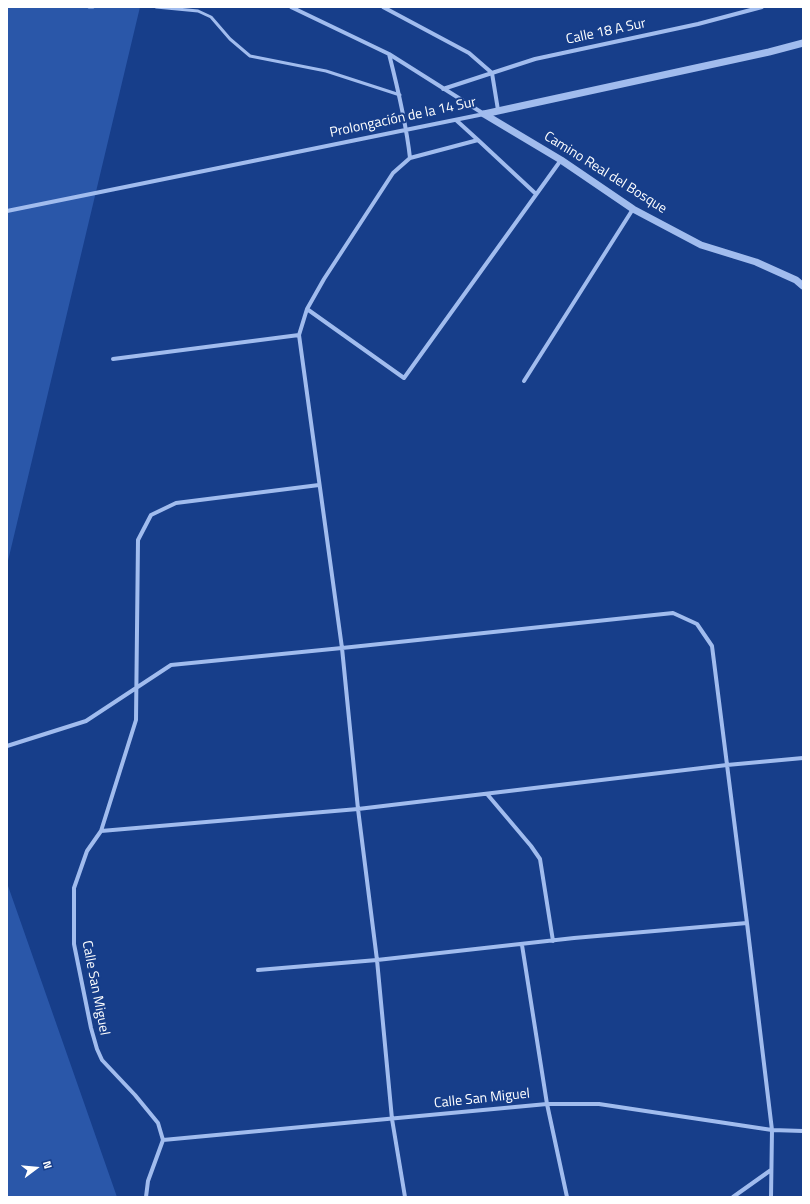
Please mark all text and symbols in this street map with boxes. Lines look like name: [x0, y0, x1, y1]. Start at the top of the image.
street label: Calle 18 A Sur: [564, 15, 648, 49]
street label: Prolongación de la 14 Sur: [328, 94, 478, 142]
street label: Camino Real del Bosque: [541, 128, 669, 218]
street label: Calle San Miguel: [78, 939, 112, 1037]
street label: Calle San Miguel: [433, 1086, 531, 1112]
north arrow: [16, 1148, 56, 1188]
text: N: [39, 1159, 56, 1171]

